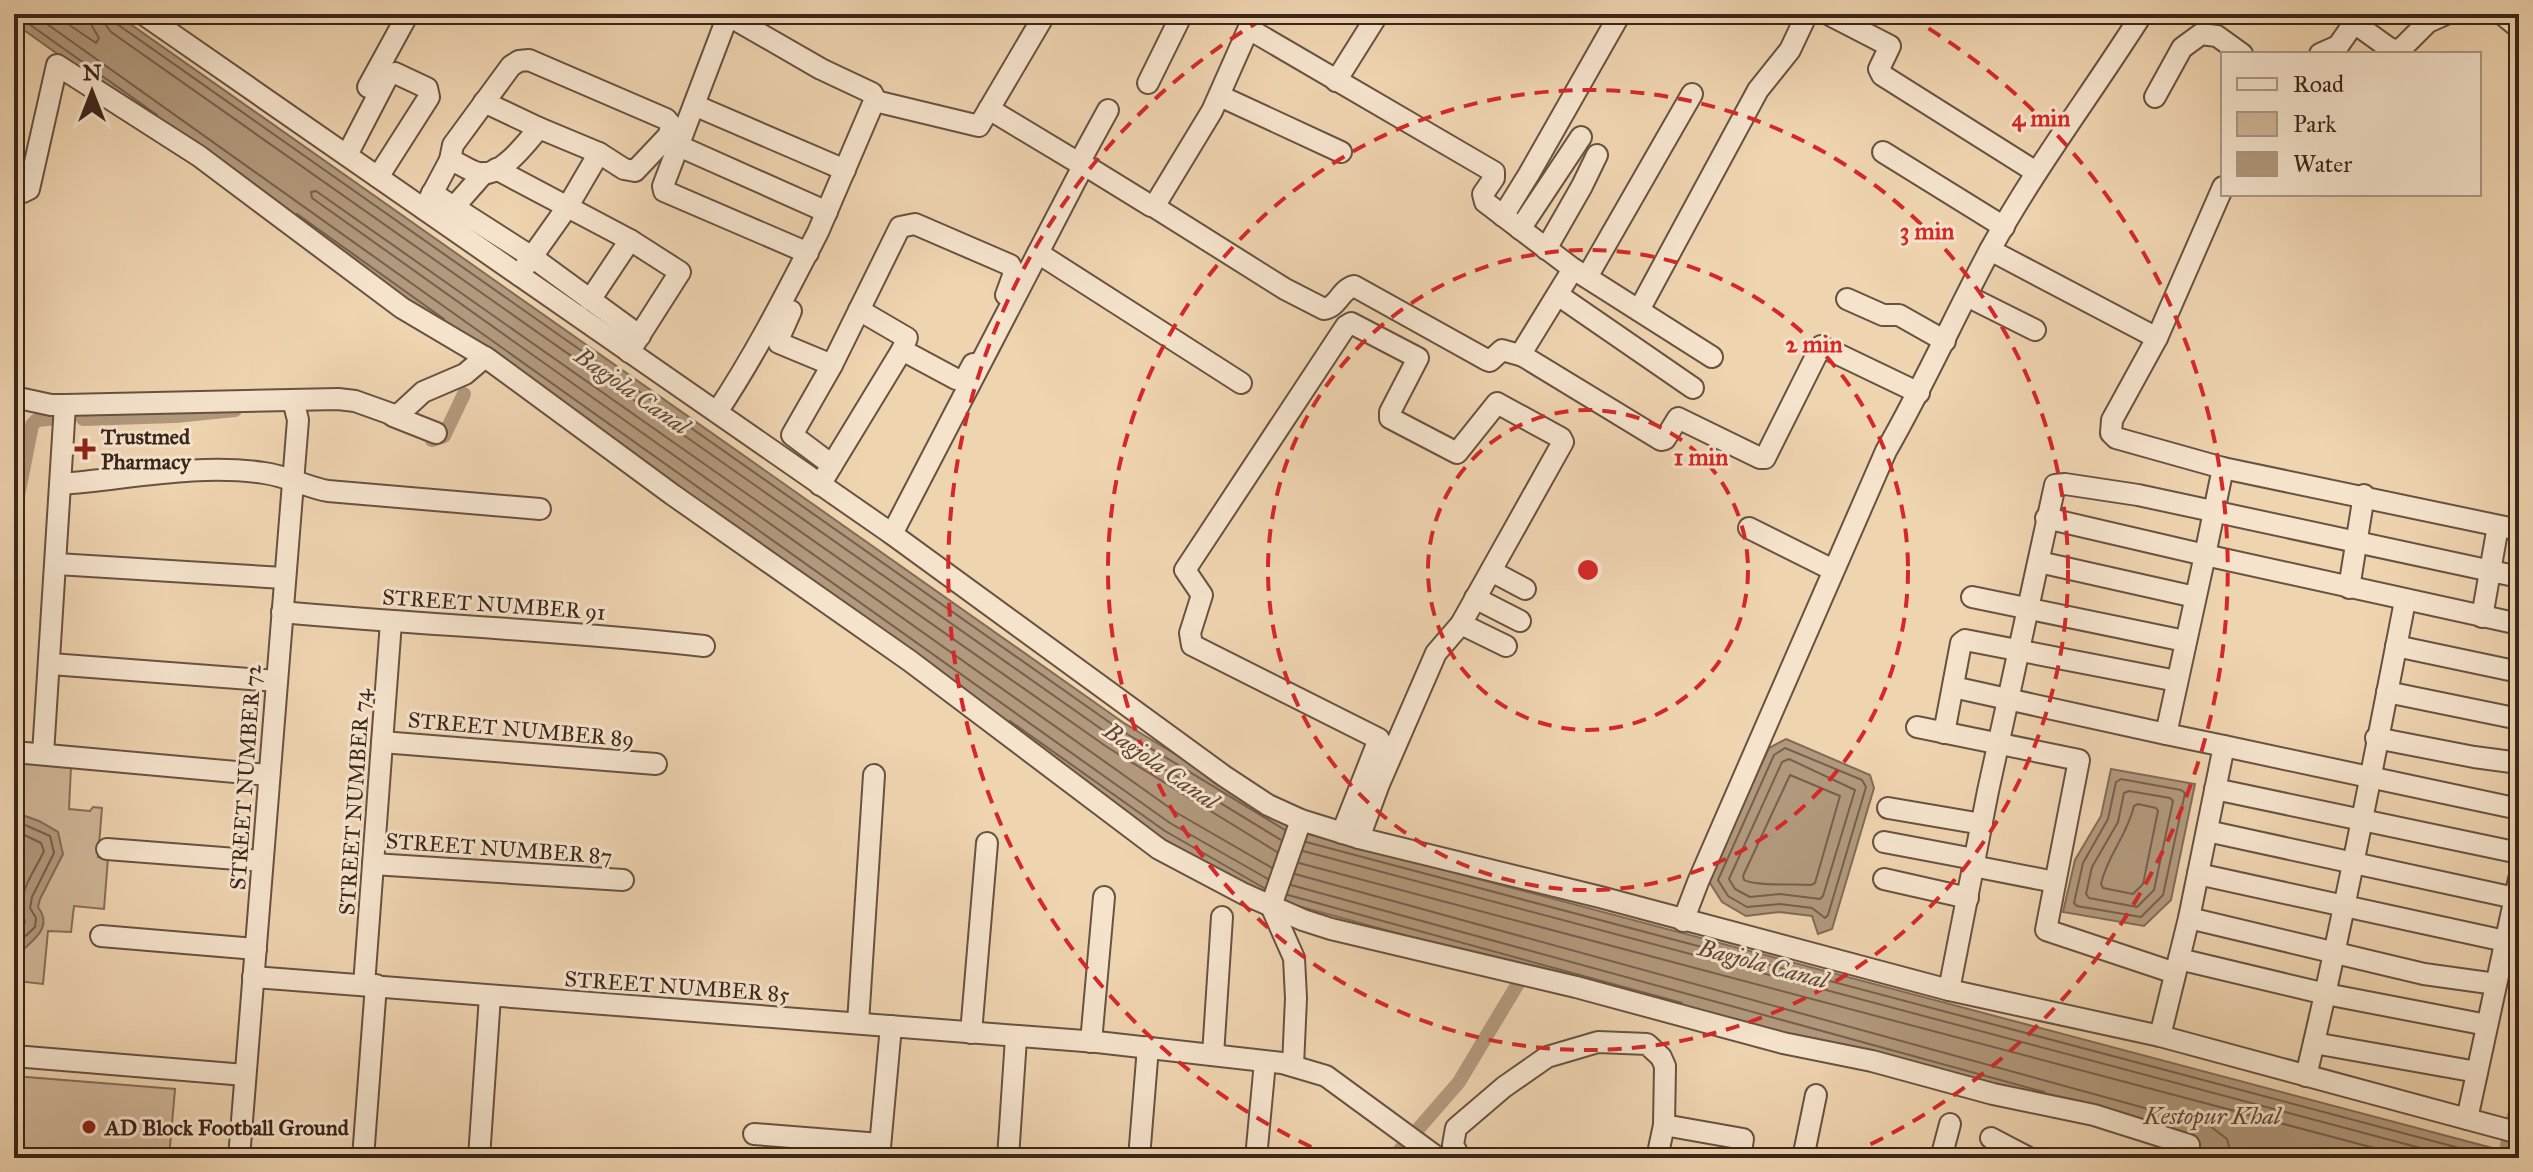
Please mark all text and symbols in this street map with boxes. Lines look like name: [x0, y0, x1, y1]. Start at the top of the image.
north arrow: [52, 52, 132, 132]
legend: [2221, 52, 2481, 196]
text: N: [83, 59, 102, 86]
text: Road: [2293, 69, 2344, 99]
text: 4 min: [2012, 103, 2070, 133]
text: Park: [2293, 109, 2337, 139]
text: Water: [2293, 149, 2352, 179]
text: 3 min: [1900, 216, 1954, 246]
text: 2 min: [1786, 329, 1842, 359]
water label: Bagjola Canal: [568, 340, 697, 443]
place label: Trustmed Pharmacy: [100, 423, 192, 475]
marker: Trustmed Pharmacy: [76, 440, 94, 458]
text: 1 min: [1674, 442, 1728, 472]
centre of rings: [1574, 556, 1602, 584]
street label: STREET NUMBER 91: [381, 583, 607, 626]
street label: STREET NUMBER 72: [224, 663, 267, 891]
street label: STREET NUMBER 74: [333, 687, 376, 916]
street label: STREET NUMBER 89: [407, 706, 635, 753]
water label: Bagjola Canal: [1097, 715, 1226, 818]
street label: STREET NUMBER 87: [385, 827, 613, 870]
water label: Bagjola Canal: [1694, 932, 1834, 996]
street label: STREET NUMBER 85: [564, 965, 790, 1008]
water label: Kestopur Khal: [2143, 1101, 2283, 1131]
place label: AD Block Football Ground: [103, 1114, 350, 1141]
marker: AD Block Football Ground: [80, 1118, 98, 1136]

